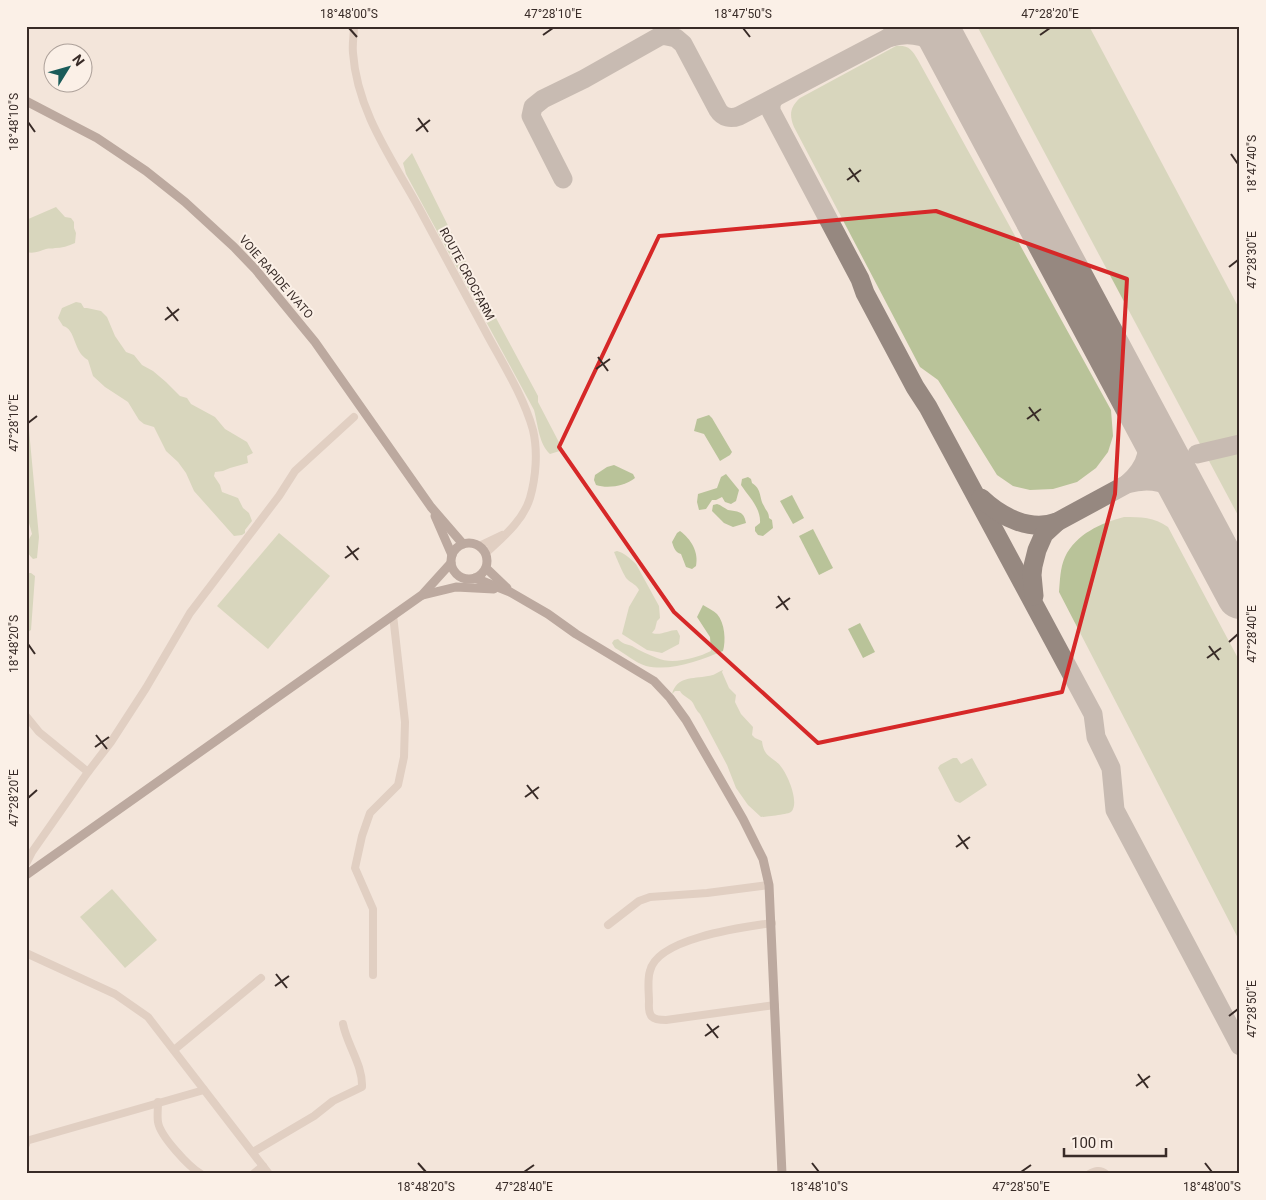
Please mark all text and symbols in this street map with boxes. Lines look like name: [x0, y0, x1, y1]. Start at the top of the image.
text: 18°48'00"S: [320, 7, 378, 21]
text: 47°28'10"E: [524, 7, 582, 21]
text: 18°47'50"S: [714, 7, 772, 21]
text: 47°28'20"E: [1021, 7, 1079, 21]
north arrow: [42, 42, 92, 92]
text: N: [69, 51, 88, 69]
text: 18°48'10"S: [7, 93, 21, 151]
text: 18°47'40"S: [1245, 135, 1259, 193]
street label: ROUTE CROCFARM: [437, 225, 497, 323]
text: 47°28'30"E: [1245, 231, 1259, 289]
street label: VOIE RAPIDE IVATO: [236, 233, 316, 321]
text: 47°28'10"E: [7, 394, 21, 452]
text: 47°28'40"E: [1245, 605, 1259, 663]
text: 18°48'20"S: [7, 615, 21, 673]
text: 47°28'20"E: [7, 769, 21, 827]
text: 47°28'50"E: [1245, 980, 1259, 1038]
scale bar: [1064, 1125, 1166, 1157]
text: 100 m: [1071, 1134, 1113, 1152]
text: 18°48'20"S: [397, 1180, 455, 1194]
text: 47°28'40"E: [495, 1180, 553, 1194]
text: 18°48'10"S: [790, 1180, 848, 1194]
text: 47°28'50"E: [992, 1180, 1050, 1194]
text: 18°48'00"S: [1183, 1180, 1241, 1194]

